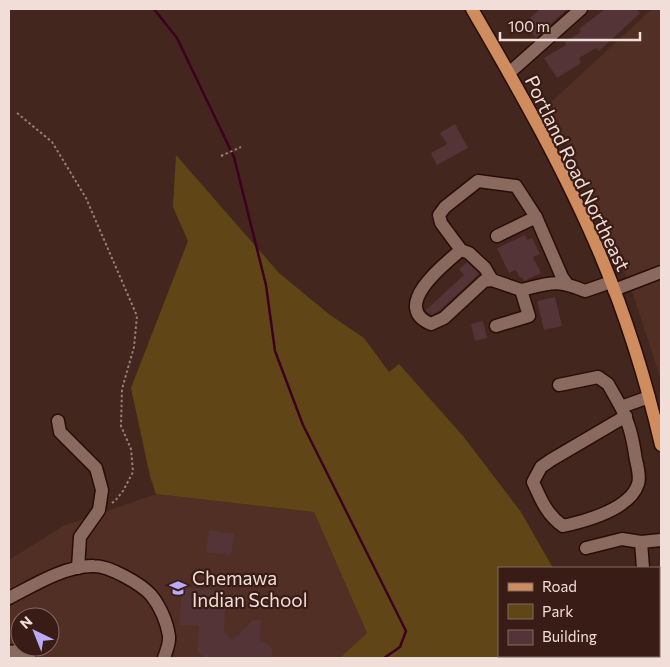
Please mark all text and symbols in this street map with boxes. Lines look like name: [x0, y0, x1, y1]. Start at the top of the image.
scale bar: [500, 10, 640, 42]
text: 100 m: [508, 17, 550, 35]
street label: Portland Road Northeast: [521, 71, 636, 275]
place label: Chemawa Indian School: [192, 566, 307, 611]
legend: [498, 567, 660, 657]
text: Road: [542, 577, 577, 595]
school or university icon: Chemawa Indian School: [168, 578, 188, 598]
text: Park: [542, 602, 573, 620]
north arrow: [10, 607, 60, 657]
text: N: [16, 612, 35, 632]
text: Building: [542, 627, 597, 645]

